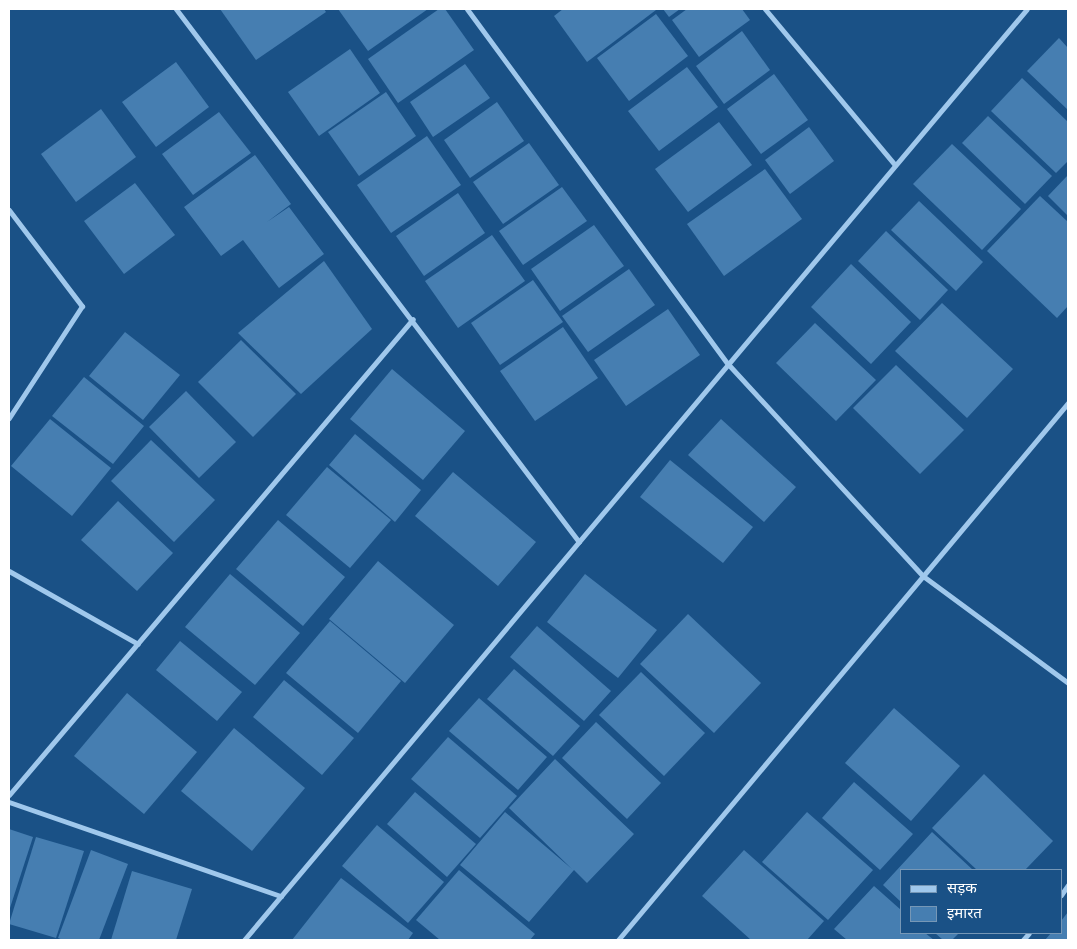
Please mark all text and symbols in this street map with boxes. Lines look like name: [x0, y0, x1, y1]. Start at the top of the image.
legend: [900, 869, 1062, 934]
text: सड़क: [947, 878, 977, 897]
text: इमारत: [947, 903, 982, 922]

